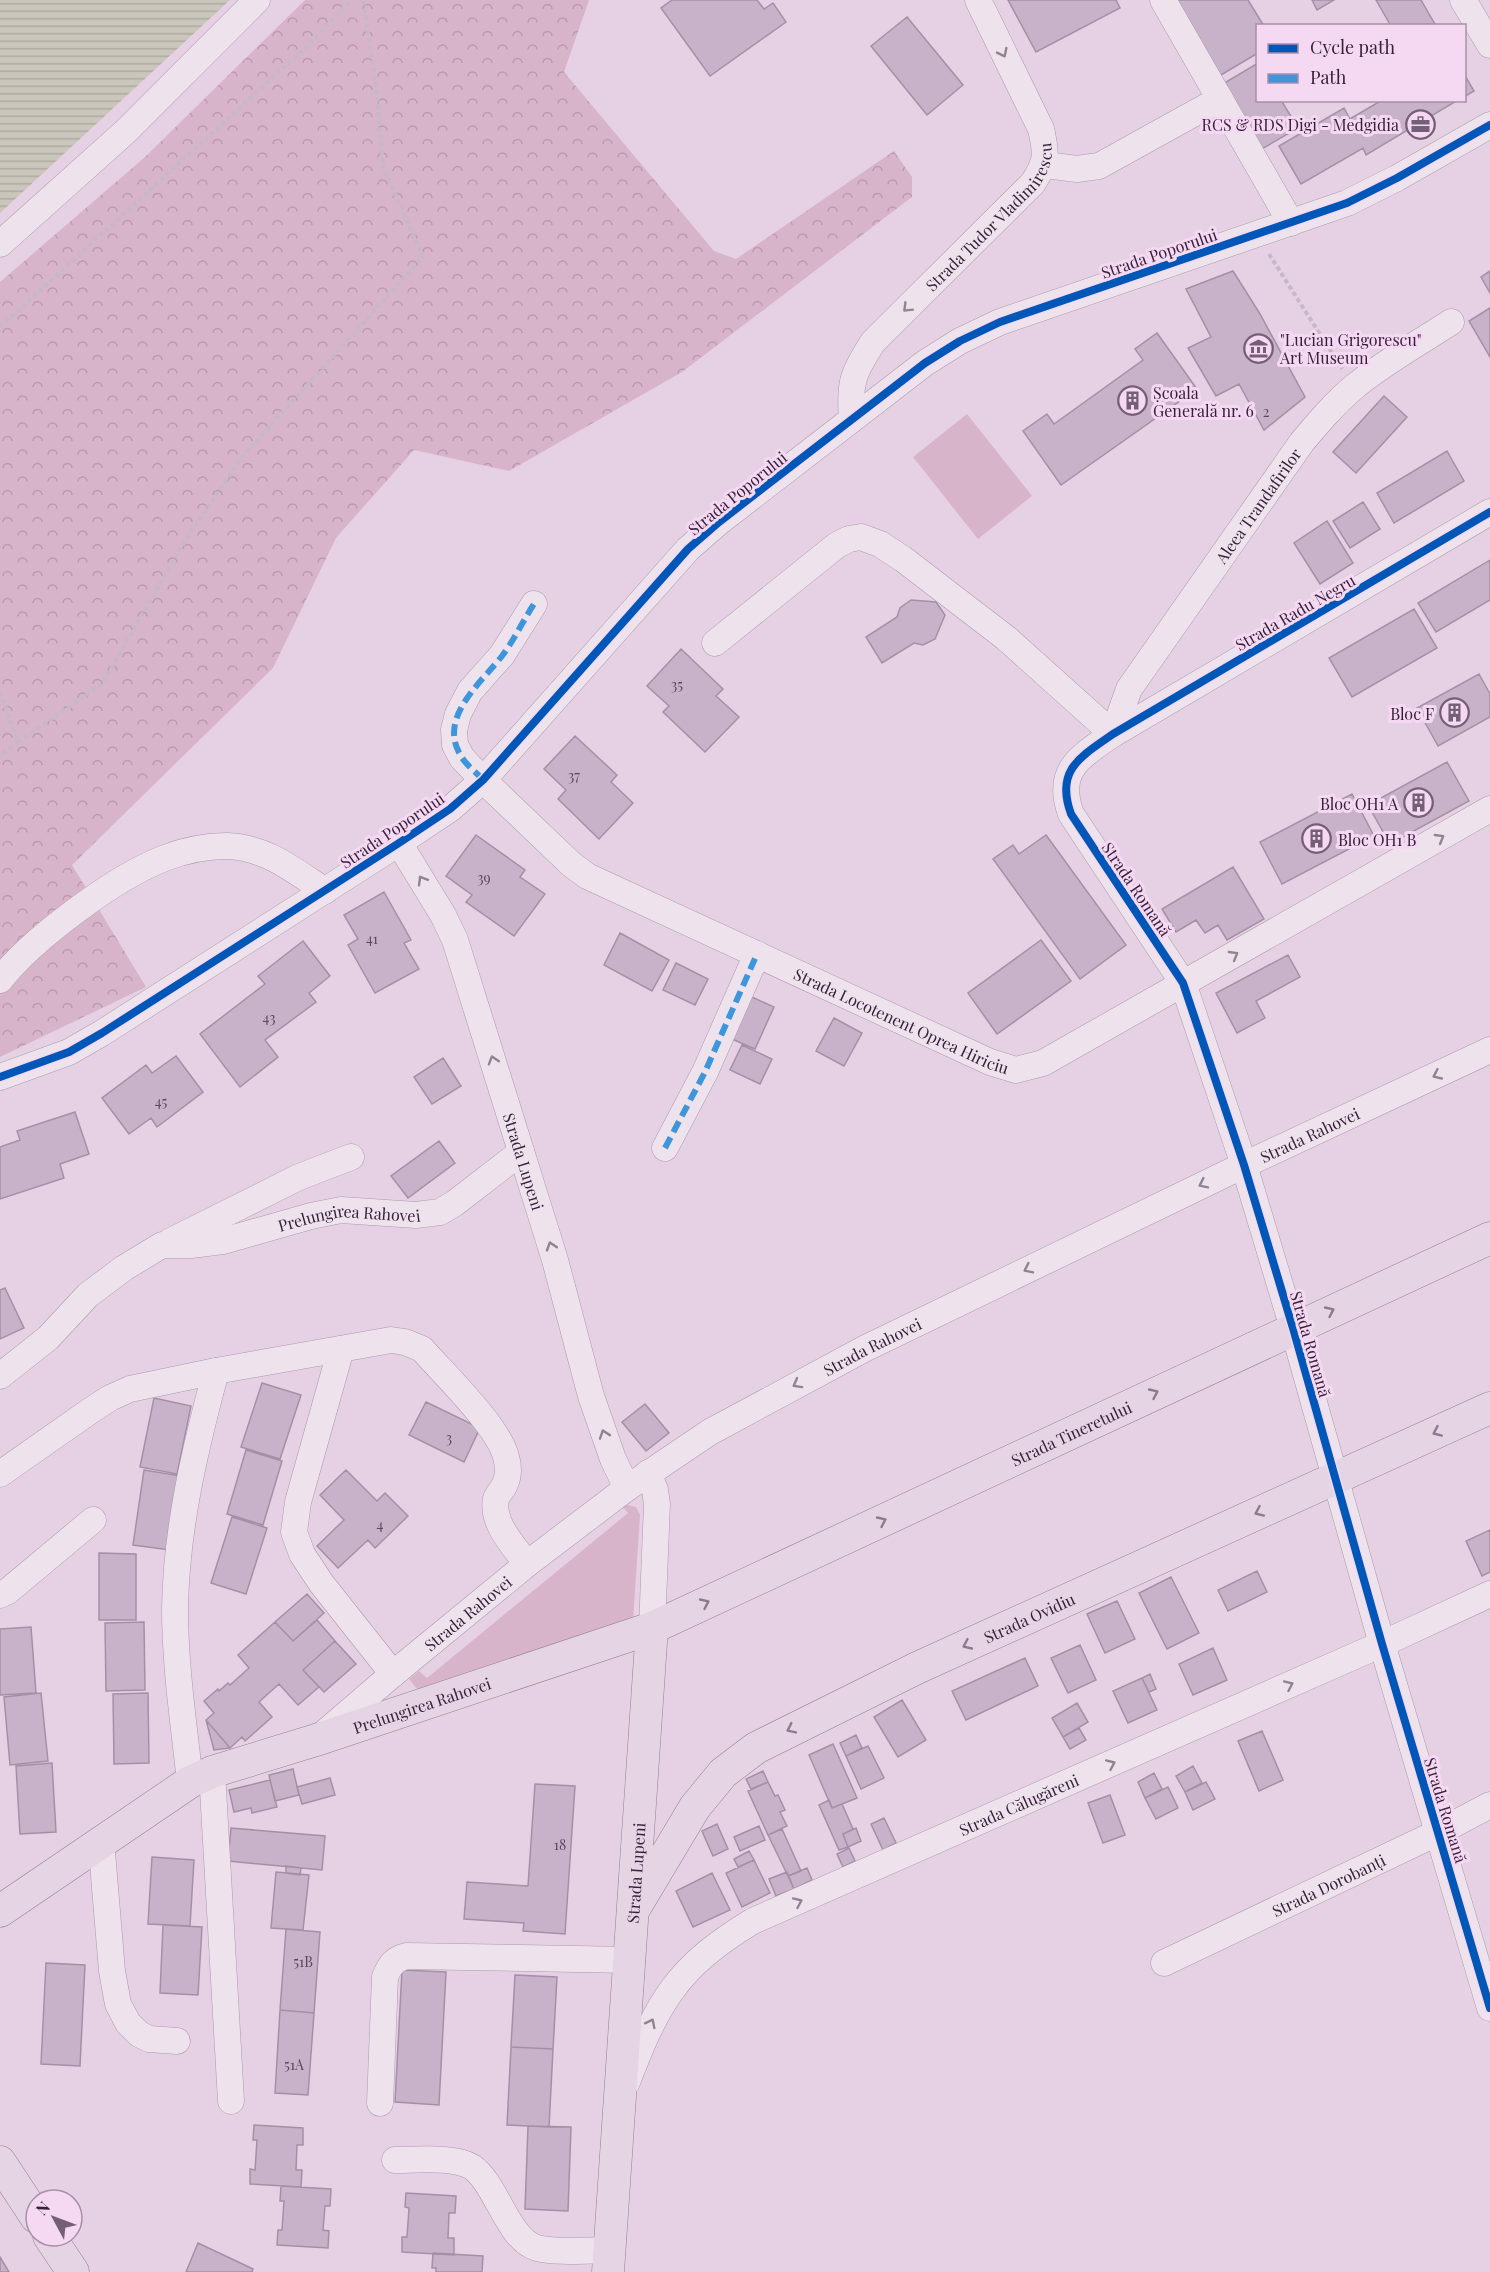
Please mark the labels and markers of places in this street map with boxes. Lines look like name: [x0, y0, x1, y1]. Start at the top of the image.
office icon: RCS & RDS Digi - Medgidia: [1404, 108, 1436, 140]
place label: RCS & RDS Digi - Medgidia: [1202, 114, 1399, 135]
place label: "Lucian Grigorescu" Art Museum: [1279, 329, 1421, 368]
museum icon: "Lucian Grigorescu" Art Museum: [1243, 332, 1275, 364]
place label: Școala Generală nr. 6: [1153, 382, 1254, 421]
building icon: Școala Generală nr. 6: [1116, 385, 1148, 417]
building icon: Bloc F: [1439, 697, 1471, 729]
place label: Bloc F: [1390, 703, 1434, 724]
building icon: Bloc OH1 A: [1403, 787, 1435, 819]
place label: Bloc OH1 A: [1320, 793, 1399, 814]
building icon: Bloc OH1 B: [1301, 823, 1333, 855]
place label: Bloc OH1 B: [1338, 829, 1417, 850]

